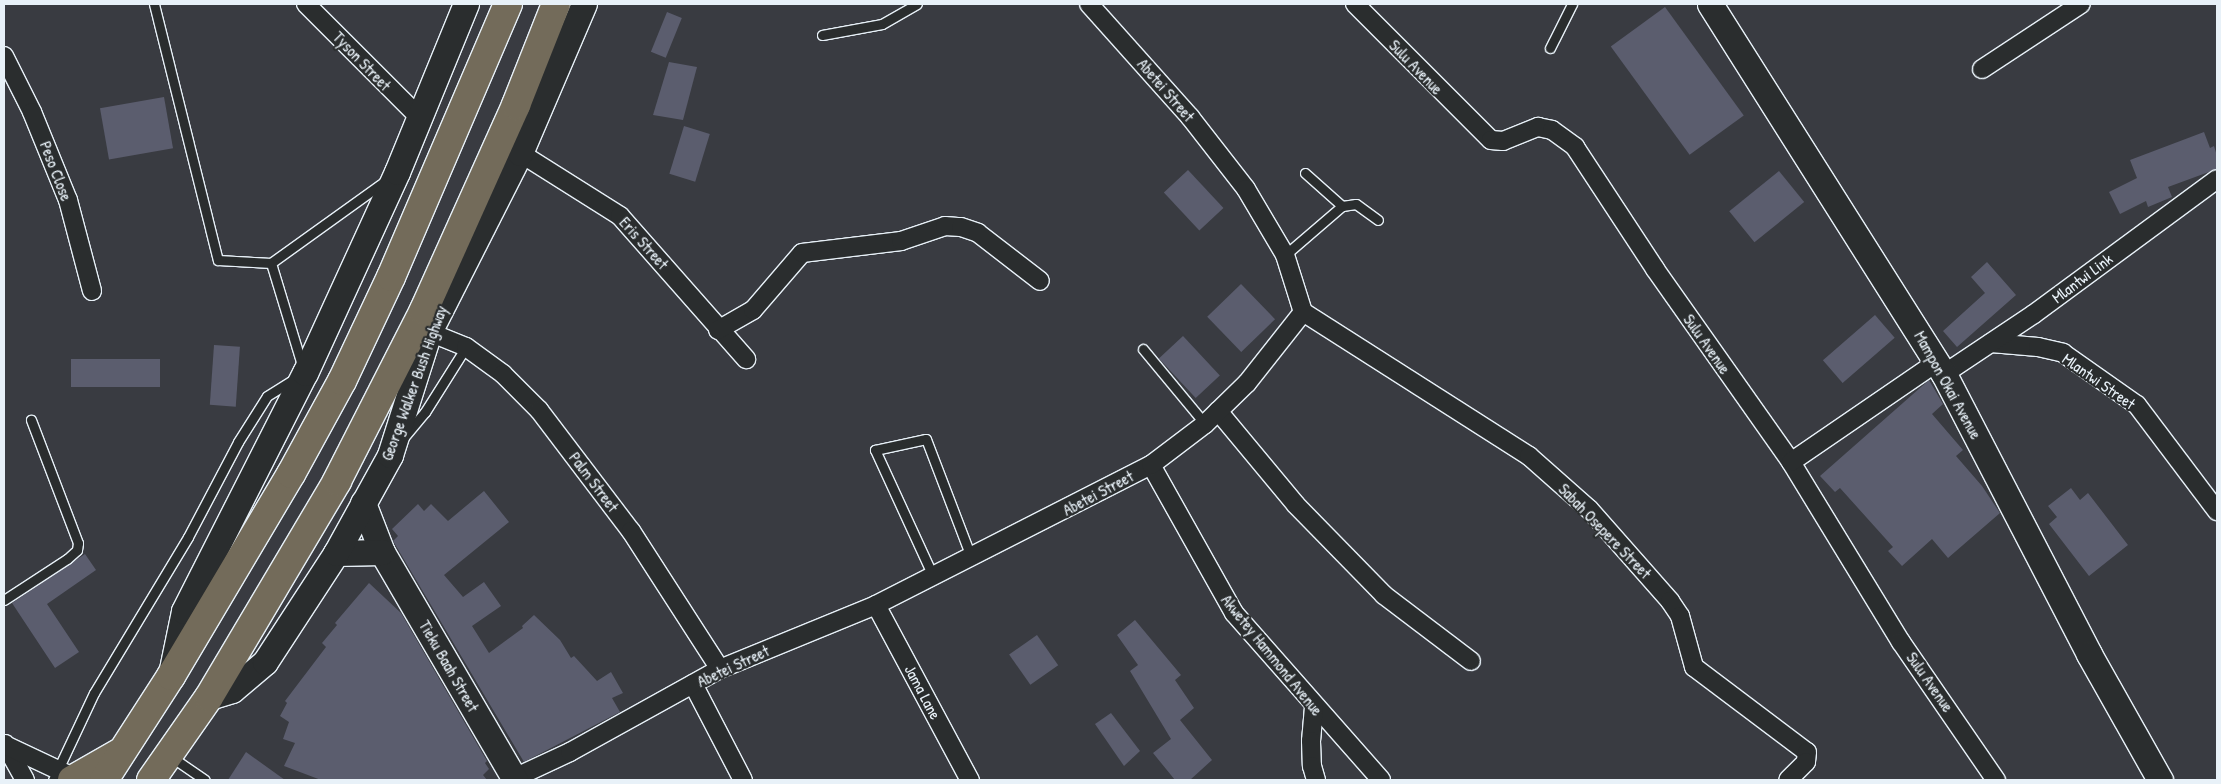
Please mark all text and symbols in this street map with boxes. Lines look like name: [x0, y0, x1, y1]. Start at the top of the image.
street label: Tyson Street: [329, 27, 395, 95]
street label: Sulu Avenue: [1385, 36, 1447, 98]
street label: Abetei Street: [1133, 55, 1199, 125]
street label: Peso Close: [36, 138, 76, 204]
street label: Eris Street: [615, 213, 673, 273]
street label: Mlantwi Link: [2048, 249, 2116, 307]
street label: George Walker Bush Highway: [377, 303, 451, 463]
street label: Sulu Avenue: [1679, 310, 1735, 378]
street label: Mampon Okai Avenue: [1910, 328, 1986, 442]
street label: Mlantwi Street: [2059, 349, 2139, 413]
street label: Palm Street: [565, 448, 623, 516]
street label: Abetei Street: [1059, 466, 1137, 520]
street label: Sabah Osepere Street: [1555, 479, 1655, 583]
street label: Akwetey Hammond Avenue: [1217, 591, 1327, 719]
street label: Tieku Baah Street: [415, 617, 483, 715]
street label: Abetei Street: [694, 641, 772, 691]
street label: Sulu Avenue: [1902, 648, 1958, 716]
street label: Jama Lane: [901, 662, 945, 722]

